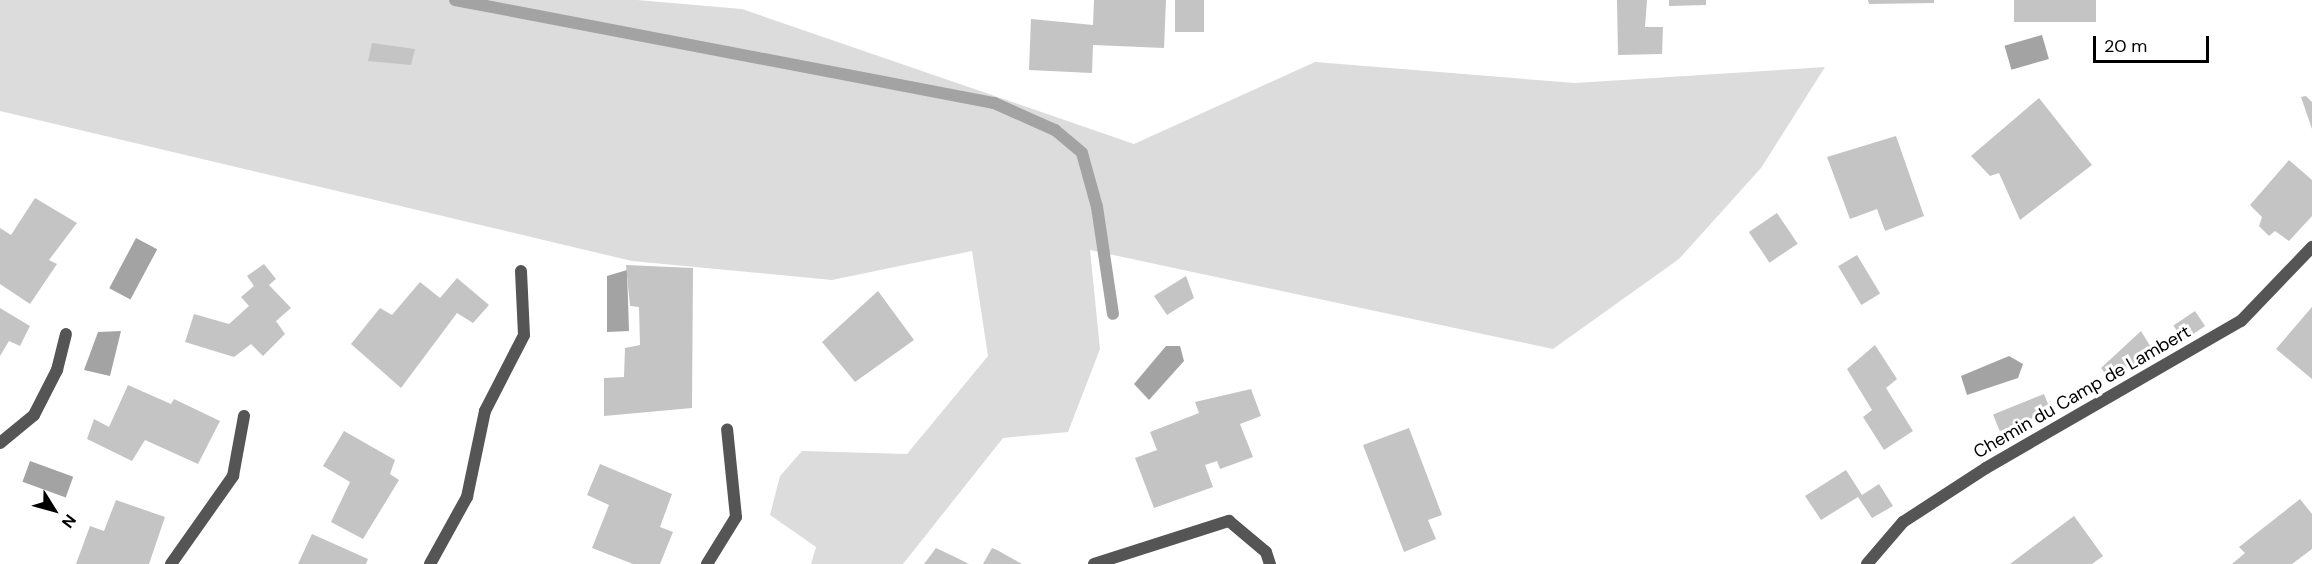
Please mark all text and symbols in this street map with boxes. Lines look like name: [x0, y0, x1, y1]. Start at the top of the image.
scale bar: [2096, 24, 2212, 62]
text: 20 m: [2104, 34, 2147, 58]
street label: Chemin du Camp de Lambert: [1970, 321, 2194, 463]
north arrow: [24, 480, 84, 540]
text: N: [57, 510, 81, 532]

